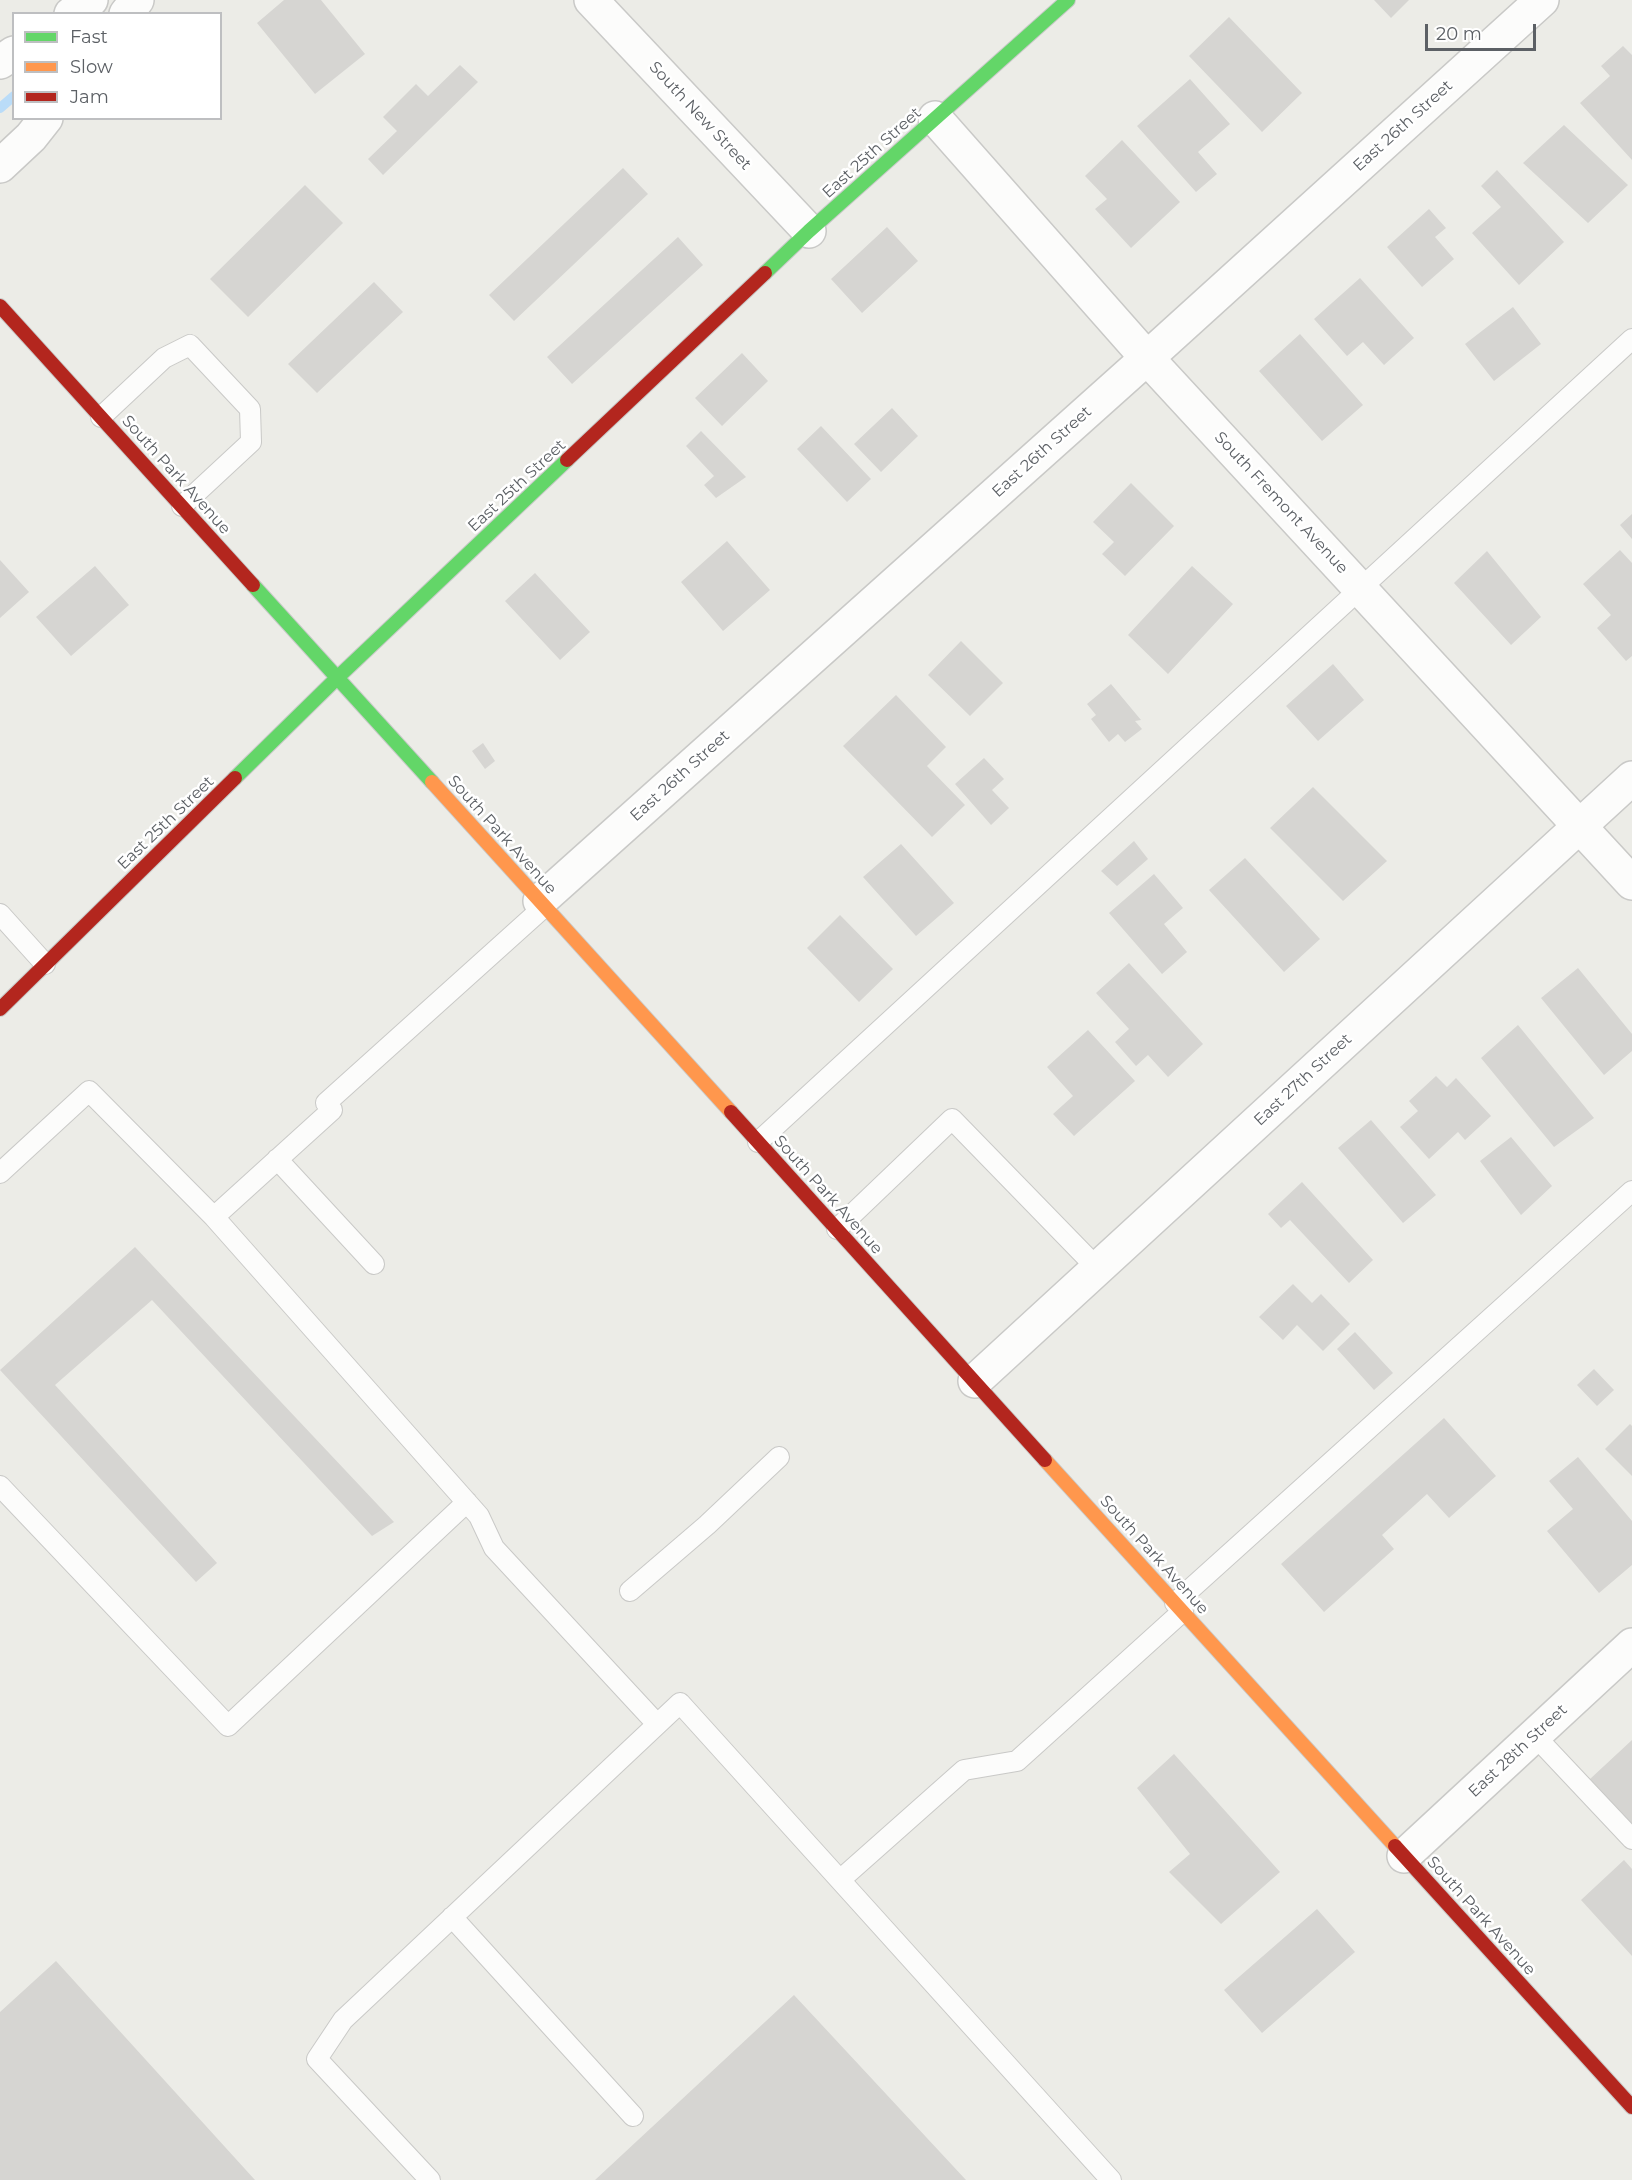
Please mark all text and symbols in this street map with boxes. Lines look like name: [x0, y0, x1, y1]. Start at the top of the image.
legend: [12, 12, 222, 120]
scale bar: [1428, 12, 1539, 50]
text: 20 m: [1436, 23, 1482, 45]
text: Fast: [70, 26, 108, 48]
text: Slow: [70, 56, 113, 78]
street label: South New Street: [645, 58, 755, 174]
street label: East 26th Street: [1349, 76, 1457, 176]
text: Jam: [70, 86, 109, 108]
street label: East 25th Street: [819, 104, 925, 202]
street label: East 26th Street: [988, 402, 1096, 502]
street label: South Park Avenue: [118, 412, 234, 538]
street label: South Fremont Avenue: [1210, 428, 1352, 578]
street label: East 25th Street: [464, 436, 570, 536]
street label: East 26th Street: [626, 726, 734, 826]
street label: East 25th Street: [114, 772, 218, 874]
street label: South Park Avenue: [444, 772, 560, 898]
street label: East 27th Street: [1250, 1030, 1356, 1130]
street label: South Park Avenue: [770, 1132, 886, 1258]
street label: South Park Avenue: [1096, 1492, 1212, 1618]
street label: East 28th Street: [1465, 1700, 1571, 1802]
street label: South Park Avenue: [1423, 1853, 1539, 1979]

